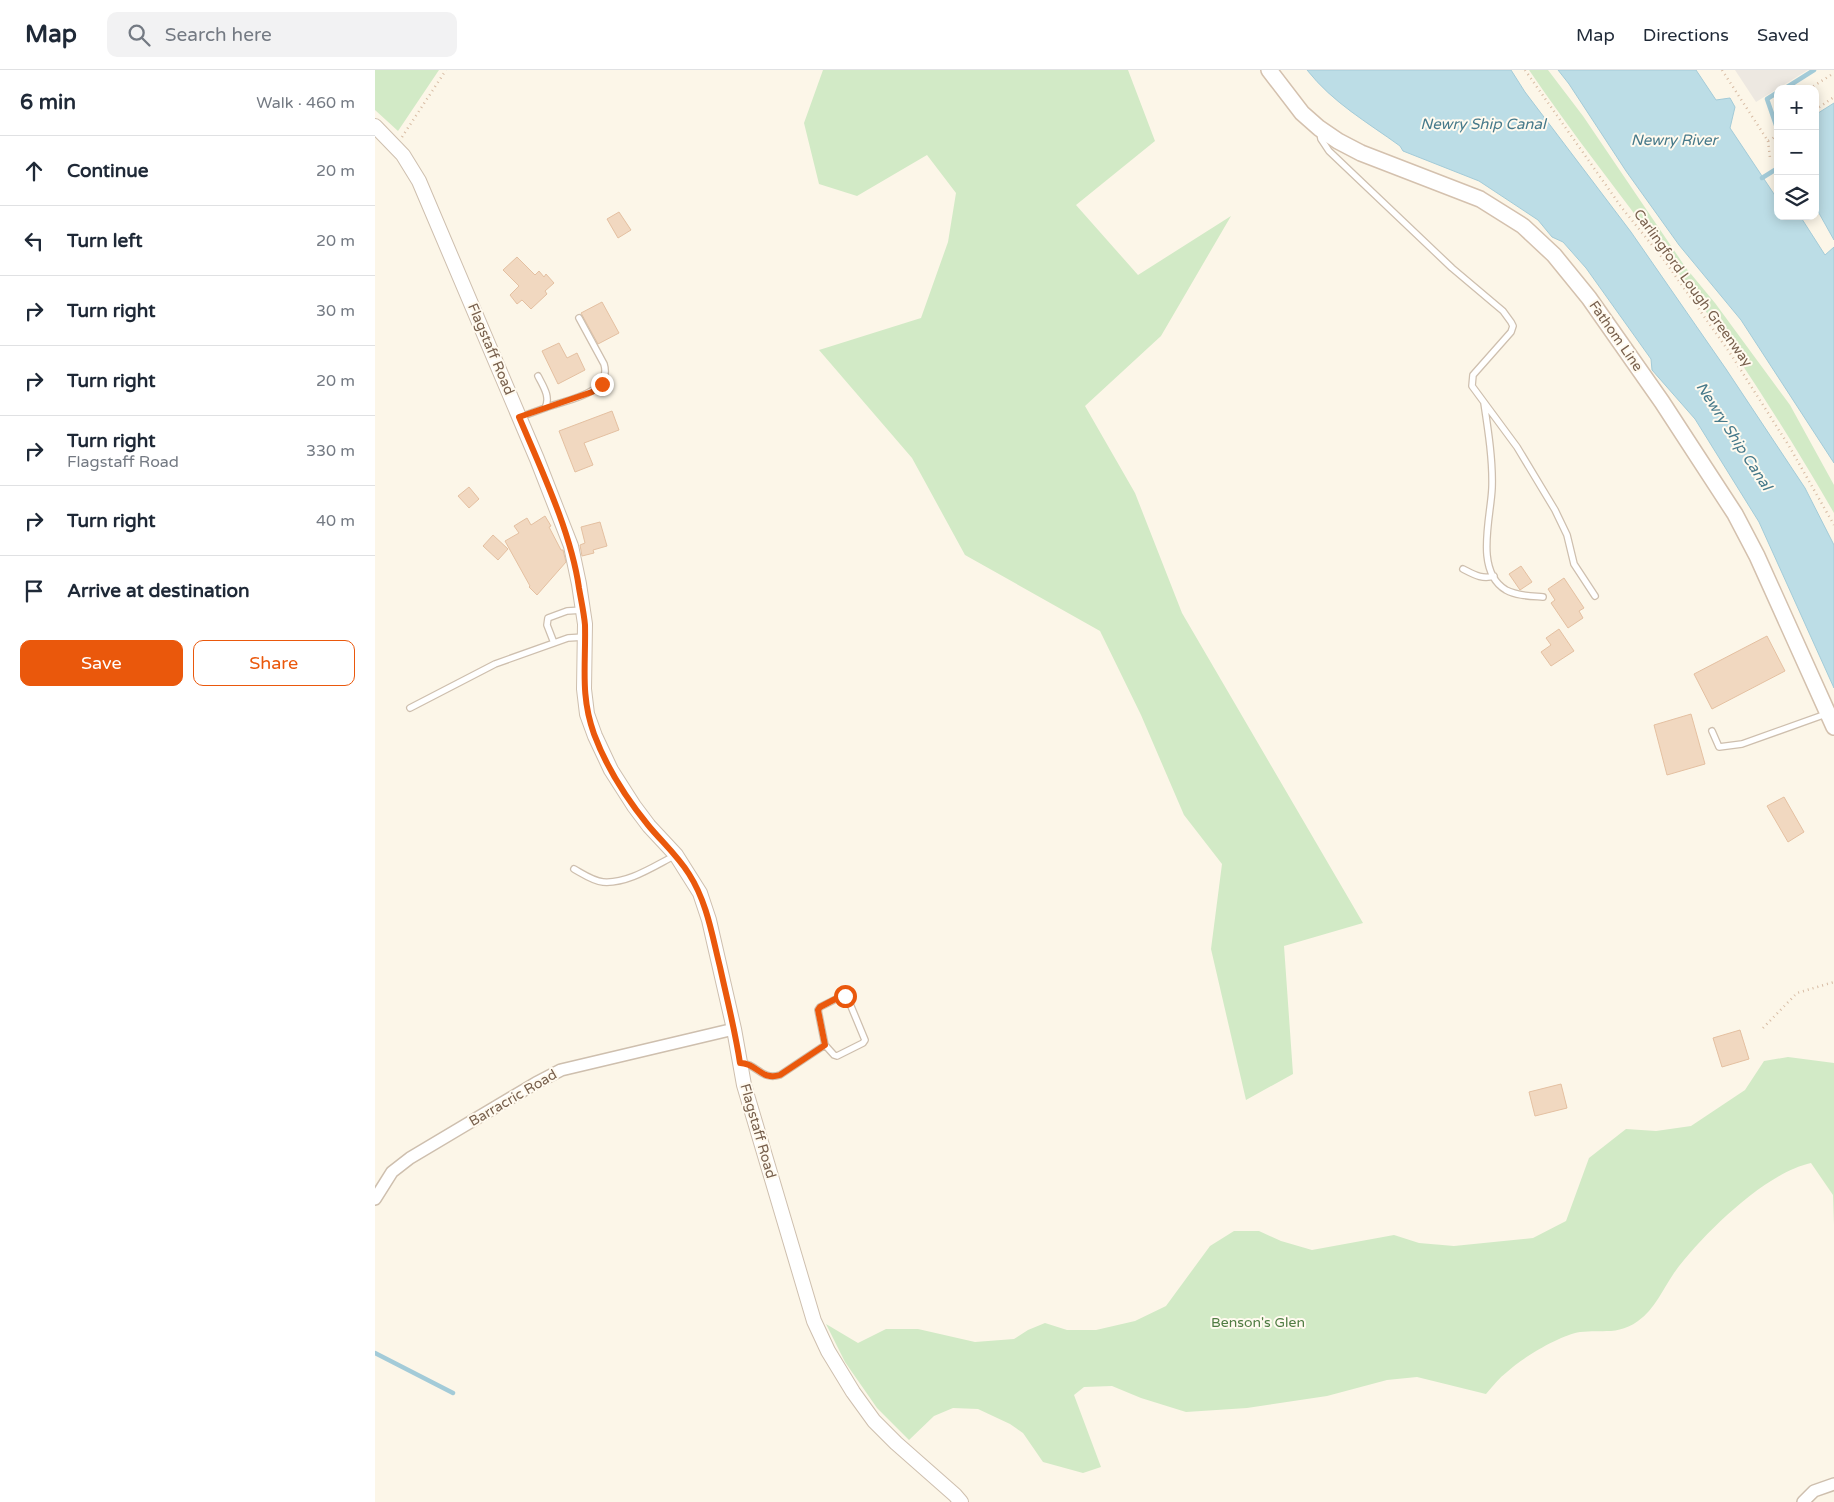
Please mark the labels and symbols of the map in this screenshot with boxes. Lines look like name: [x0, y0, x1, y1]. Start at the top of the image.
water label: Newry Ship Canal: [1420, 115, 1548, 133]
water label: Newry River: [1631, 131, 1719, 149]
street label: Carlingford Lough Greenway: [1630, 206, 1756, 371]
street label: Fathom Line: [1586, 298, 1647, 375]
street label: Flagstaff Road: [464, 301, 518, 397]
route end: [591, 373, 614, 396]
water label: Newry Ship Canal: [1692, 379, 1777, 495]
route start: [834, 985, 857, 1008]
street label: Barracric Road: [466, 1066, 560, 1130]
street label: Flagstaff Road: [736, 1082, 780, 1180]
park label: Benson's Glen: [1211, 1314, 1305, 1331]

